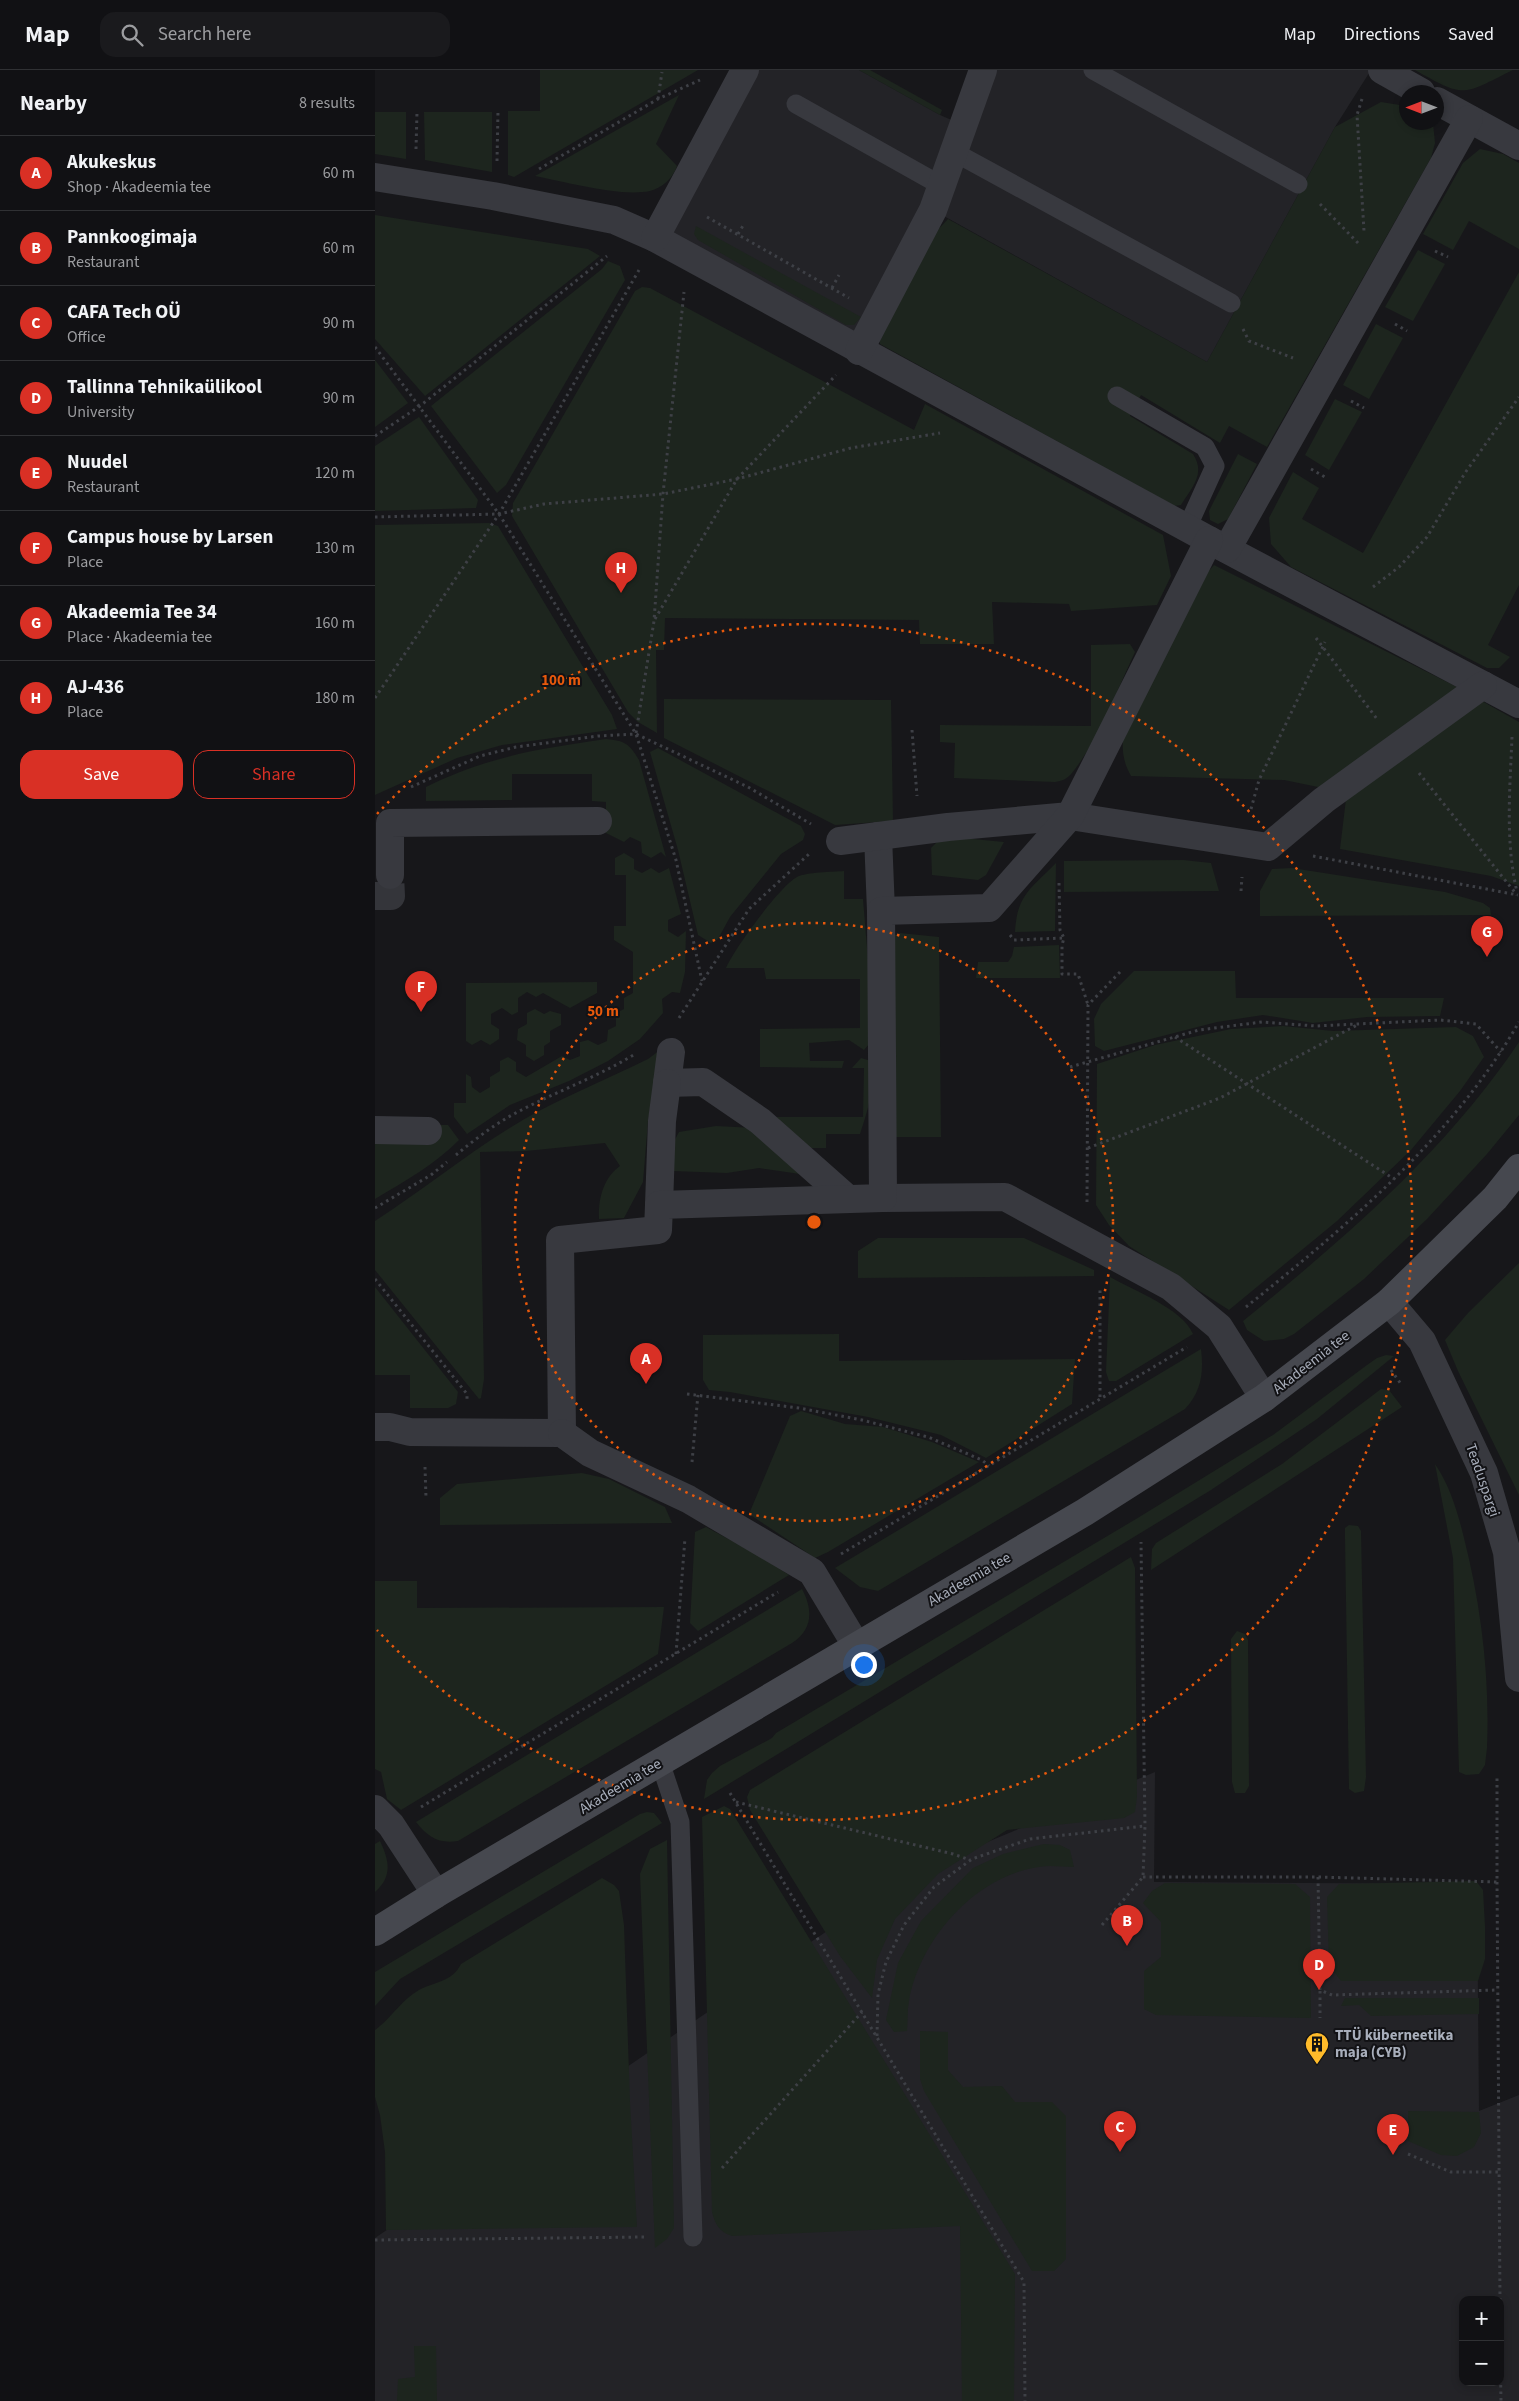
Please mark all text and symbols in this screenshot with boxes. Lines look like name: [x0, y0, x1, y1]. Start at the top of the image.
search box: [100, 12, 450, 57]
text: Map: [25, 17, 70, 52]
icon: search: [118, 21, 146, 49]
text: Search here: [158, 21, 251, 48]
text: Map: [1284, 22, 1316, 47]
text: Directions: [1344, 22, 1420, 47]
text: Saved: [1448, 22, 1494, 47]
north arrow: [1399, 85, 1444, 130]
text: Nearby: [20, 88, 87, 118]
text: 8 results: [299, 92, 355, 114]
text: Akukeskus: [67, 149, 156, 176]
text: A: [31, 162, 41, 184]
text: 60 m: [323, 162, 355, 184]
text: Shop · Akadeemia tee: [67, 176, 211, 198]
text: Pannkoogimaja: [67, 224, 197, 251]
text: B: [31, 237, 41, 259]
text: 60 m: [323, 237, 355, 259]
text: Restaurant: [67, 251, 140, 273]
text: CAFA Tech OÜ: [67, 299, 181, 326]
text: C: [31, 312, 41, 334]
text: 90 m: [323, 312, 355, 334]
text: Office: [67, 326, 106, 348]
text: Tallinna Tehnikaülikool: [67, 374, 262, 401]
text: D: [31, 387, 41, 409]
text: 90 m: [323, 387, 355, 409]
text: University: [67, 401, 134, 423]
text: Nuudel: [67, 449, 127, 476]
text: E: [32, 462, 40, 484]
text: 120 m: [315, 462, 355, 484]
text: Restaurant: [67, 476, 140, 498]
text: Campus house by Larsen: [67, 524, 273, 551]
text: F: [32, 537, 40, 559]
text: 130 m: [315, 537, 355, 559]
text: Place: [67, 551, 103, 573]
pin: H: [605, 552, 637, 593]
text: Akadeemia Tee 34: [67, 599, 217, 626]
text: G: [31, 612, 41, 634]
text: 160 m: [315, 612, 355, 634]
text: Place · Akadeemia tee: [67, 626, 212, 648]
text: 100 m: [541, 670, 581, 691]
text: AJ-436: [67, 674, 124, 701]
text: H: [31, 687, 41, 709]
text: 180 m: [315, 687, 355, 709]
text: Place: [67, 701, 103, 723]
button: Save: [20, 750, 183, 799]
button: Share: [193, 750, 355, 799]
pin: G: [1471, 916, 1503, 957]
pin: F: [405, 971, 437, 1012]
text: 50 m: [587, 1001, 619, 1022]
centre of rings: [805, 1213, 823, 1231]
street label: Akadeemia tee: [1268, 1326, 1354, 1399]
pin: A: [630, 1343, 662, 1384]
street label: Teaduspargi: [1460, 1441, 1505, 1520]
street label: Akadeemia tee: [924, 1547, 1015, 1612]
your location: [851, 1652, 877, 1678]
street label: Akadeemia tee: [575, 1754, 665, 1819]
pin: B: [1111, 1905, 1143, 1946]
pin: D: [1303, 1949, 1335, 1990]
place label: TTÜ küberneetika maja (CYB): [1335, 2025, 1453, 2063]
building icon: TTÜ küberneetika maja (CYB): [1304, 2031, 1330, 2065]
pin: C: [1104, 2111, 1136, 2152]
pin: E: [1377, 2114, 1409, 2155]
map controls: [1459, 2296, 1504, 2386]
button: +: [1459, 2296, 1504, 2341]
button: −: [1459, 2341, 1504, 2386]

